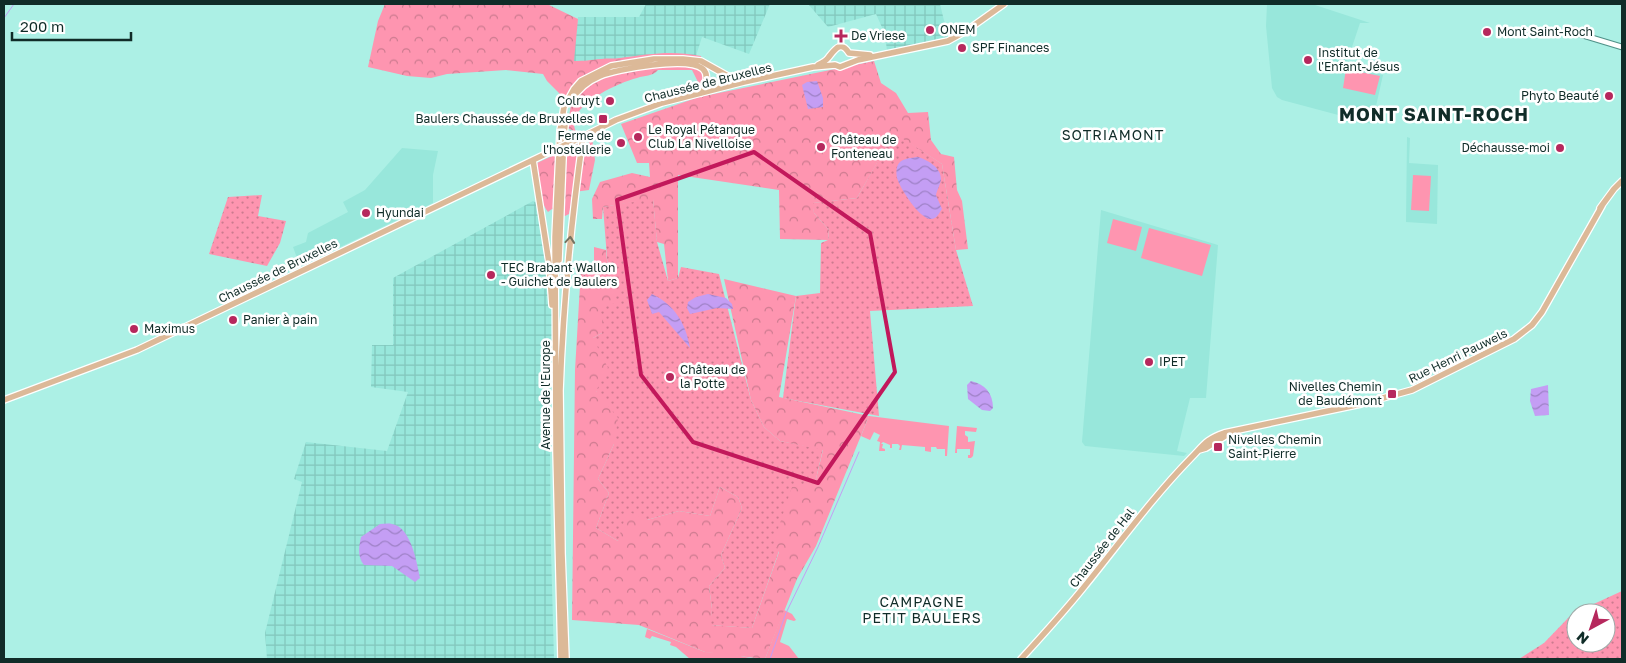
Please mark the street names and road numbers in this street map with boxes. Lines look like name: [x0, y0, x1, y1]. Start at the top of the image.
street label: Chaussée de Bruxelles: [643, 59, 773, 106]
street label: Chaussée de Bruxelles: [216, 235, 340, 306]
street label: Rue Henri Pauwels: [1406, 325, 1510, 386]
street label: Avenue de l'Europe: [538, 340, 553, 450]
street label: Chaussée de Hal: [1066, 505, 1137, 590]

